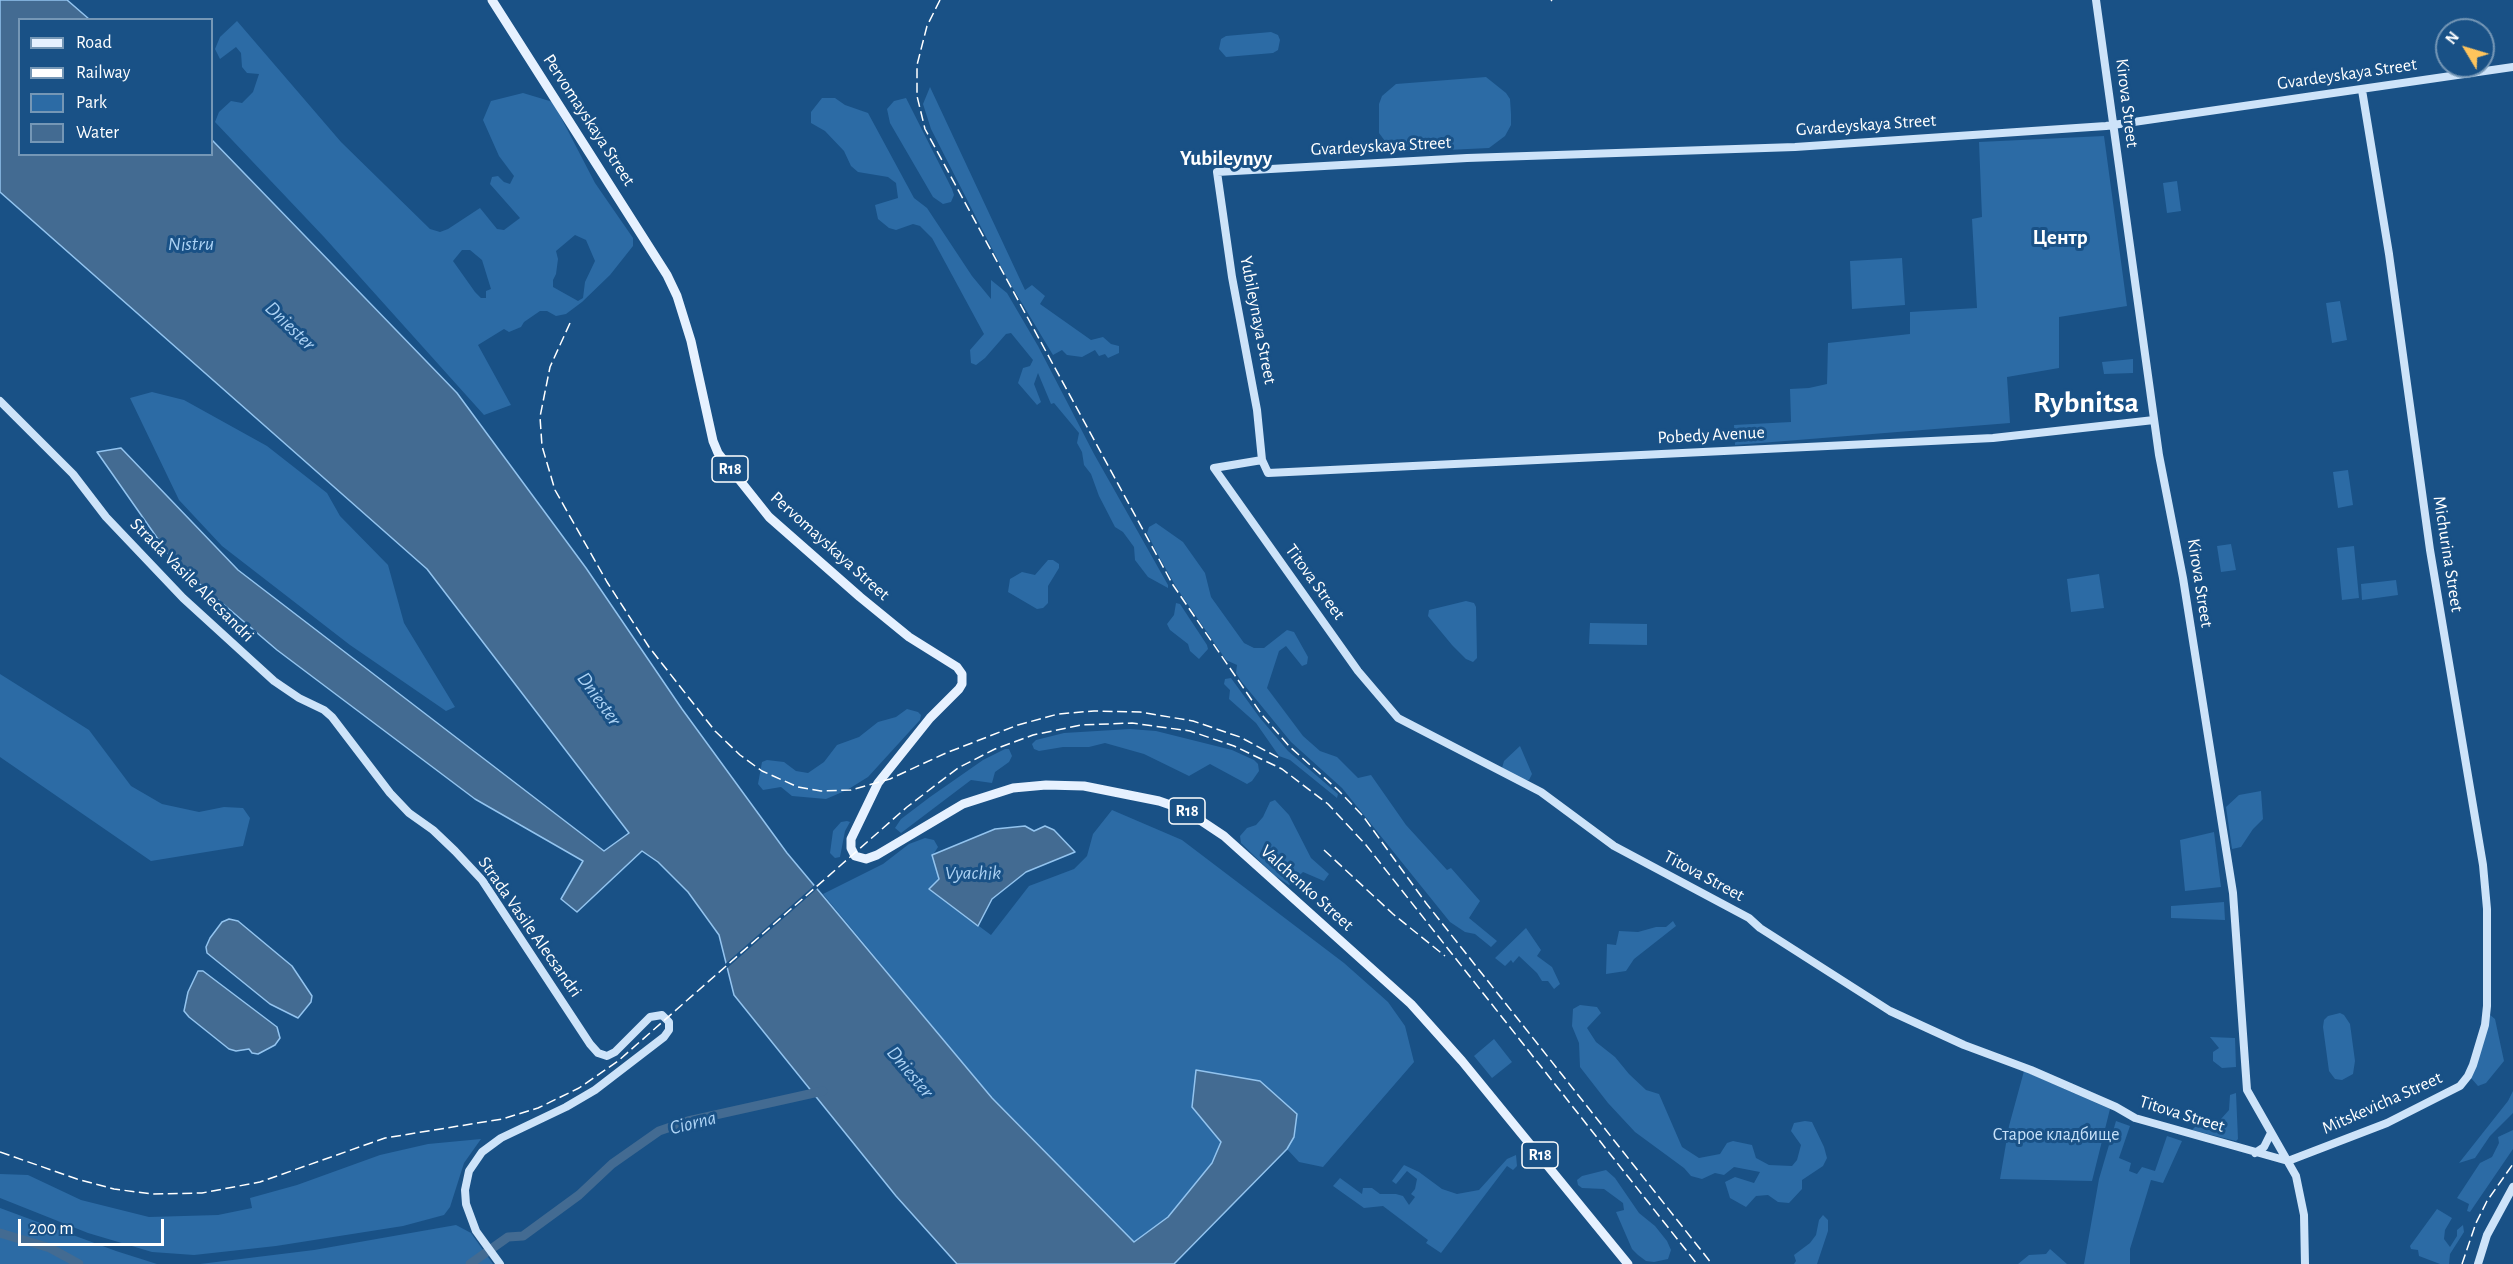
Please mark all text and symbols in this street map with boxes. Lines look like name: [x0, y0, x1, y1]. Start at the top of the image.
legend: [18, 18, 213, 156]
north arrow: [2435, 18, 2495, 78]
text: N: [2443, 29, 2462, 47]
text: Road: [76, 34, 112, 52]
street label: Pervomayskaya Street: [538, 50, 640, 190]
street label: Gvardeyskaya Street: [2276, 54, 2418, 94]
street label: Kirova Street: [2111, 57, 2143, 149]
text: Railway: [76, 64, 130, 82]
text: Park: [76, 94, 107, 112]
street label: Gvardeyskaya Street: [1795, 109, 1937, 141]
text: Water: [76, 124, 119, 142]
street label: Gvardeyskaya Street: [1310, 132, 1452, 160]
district label: Yubileynyy: [1180, 146, 1272, 172]
district label: Центр: [2032, 225, 2088, 251]
water label: Nistru: [168, 232, 214, 256]
street label: Yubileynaya Street: [1235, 254, 1281, 386]
water label: Dniester: [260, 296, 320, 356]
district label: Rybnitsa: [2033, 385, 2139, 421]
street label: Pobedy Avenue: [1657, 421, 1765, 449]
road number: R18: [712, 456, 748, 482]
street label: Pervomayskaya Street: [766, 487, 894, 605]
street label: Michurina Street: [2428, 495, 2468, 613]
street label: Strada Vasile Alecsandri: [125, 513, 259, 647]
street label: Kirova Street: [2182, 537, 2218, 629]
street label: Titova Street: [1280, 540, 1350, 624]
water label: Dniester: [572, 668, 626, 730]
road number: R18: [1169, 798, 1205, 824]
street label: Valchenko Street: [1256, 841, 1358, 935]
street label: Titova Street: [1660, 846, 1748, 906]
street label: Strada Vasile Alecsandri: [473, 853, 587, 1001]
water label: Vyachik: [945, 861, 1001, 885]
water label: Dniester: [881, 1041, 939, 1103]
street label: Mitskevicha Street: [2319, 1067, 2445, 1139]
street label: Titova Street: [2137, 1091, 2227, 1137]
water label: Ciorna: [667, 1106, 719, 1140]
park label: Старое кладбище: [1993, 1124, 2119, 1146]
road number: R18: [1522, 1142, 1558, 1168]
scale bar: [21, 1207, 166, 1245]
text: 200 m: [29, 1220, 74, 1238]

